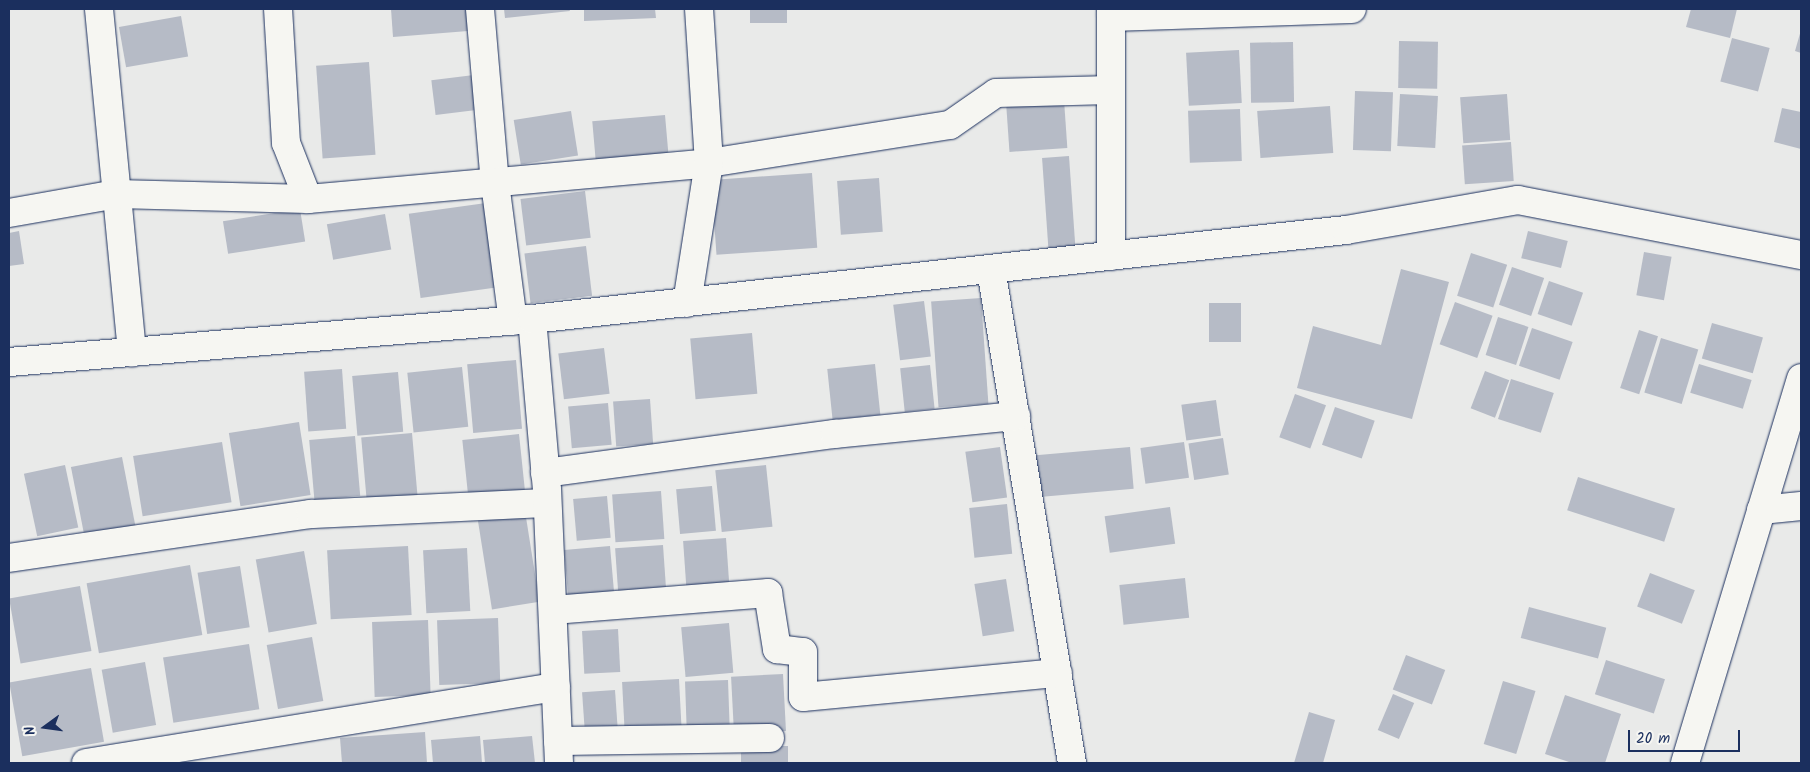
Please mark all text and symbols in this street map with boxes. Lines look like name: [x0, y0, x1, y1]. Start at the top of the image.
north arrow: [20, 702, 70, 752]
scale bar: [1630, 720, 1742, 752]
text: N: [19, 724, 42, 738]
text: 20 m: [1636, 727, 1670, 751]

